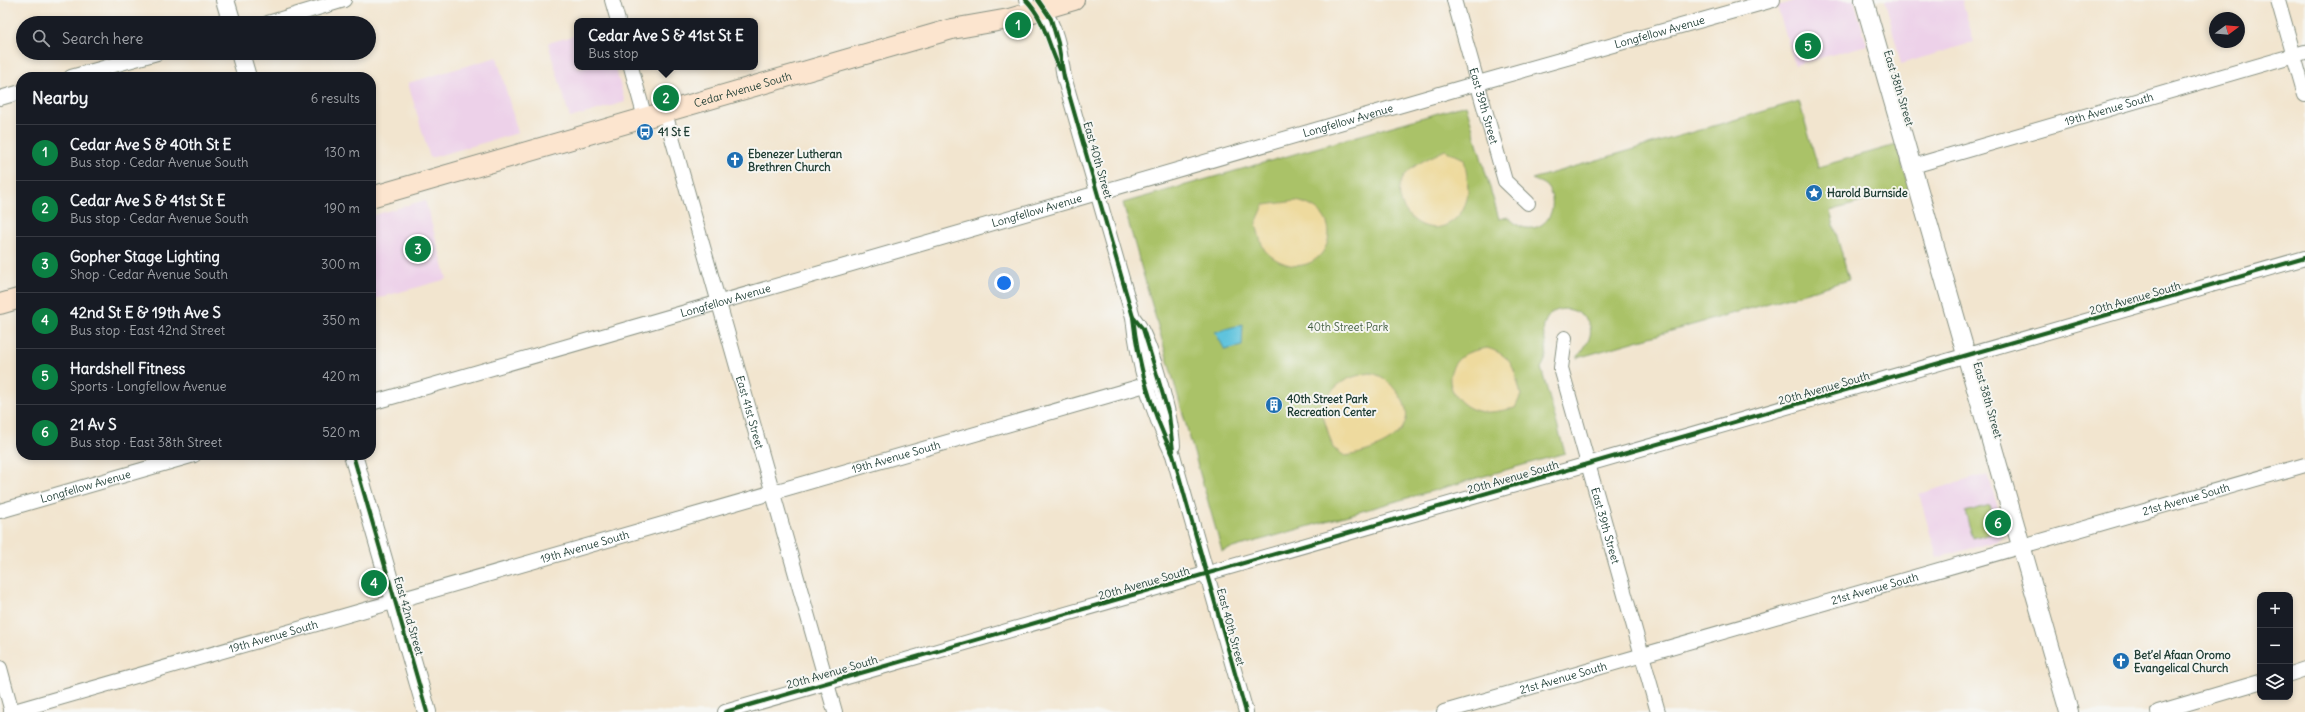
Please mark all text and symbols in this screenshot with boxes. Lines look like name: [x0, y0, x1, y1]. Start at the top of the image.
pin: 1: [1005, 10, 1031, 40]
north arrow: [2209, 12, 2245, 48]
street label: Longfellow Avenue: [1613, 13, 1706, 51]
search box: [16, 16, 376, 60]
popup: [574, 18, 758, 70]
text: Cedar Ave S & 41st St E: [588, 26, 744, 45]
icon: search: [30, 27, 52, 49]
text: Search here: [62, 29, 143, 48]
pin: 5: [1795, 31, 1821, 61]
text: Bus stop: [588, 45, 638, 62]
street label: East 38th Street: [1881, 48, 1917, 128]
street label: East 39th Street: [1466, 66, 1501, 146]
street label: Cedar Avenue South: [692, 69, 793, 110]
pin: 2: [653, 83, 679, 113]
text: Nearby: [32, 87, 88, 109]
street label: 19th Avenue South: [2063, 89, 2155, 129]
text: 6 results: [311, 90, 360, 107]
street label: Longfellow Avenue: [1301, 101, 1395, 140]
street label: East 40th Street: [1080, 120, 1116, 200]
bus stop icon: 41 St E: [635, 122, 655, 142]
place label: 41 St E: [658, 125, 690, 139]
text: Cedar Ave S & 40th St E: [70, 135, 231, 154]
text: 1: [42, 144, 48, 161]
text: 130 m: [324, 144, 360, 161]
place label: Ebenezer Lutheran Brethren Church: [748, 147, 843, 174]
church icon: Ebenezer Lutheran Brethren Church: [725, 150, 745, 170]
text: Bus stop · Cedar Avenue South: [70, 154, 249, 171]
place icon: Harold Burnside: [1804, 183, 1824, 203]
place label: Harold Burnside: [1827, 186, 1908, 200]
text: Cedar Ave S & 41st St E: [70, 191, 226, 210]
street label: Longfellow Avenue: [990, 191, 1083, 230]
text: 2: [41, 200, 49, 217]
text: 190 m: [324, 200, 360, 217]
text: Bus stop · Cedar Avenue South: [70, 210, 249, 227]
pin: 3: [405, 234, 431, 264]
text: Gopher Stage Lighting: [70, 247, 220, 266]
text: 3: [41, 256, 49, 273]
text: 300 m: [321, 256, 360, 273]
text: Shop · Cedar Avenue South: [70, 266, 228, 283]
your location: [994, 273, 1014, 293]
street label: 20th Avenue South: [2088, 278, 2182, 318]
street label: Longfellow Avenue: [679, 281, 772, 320]
text: 42nd St E & 19th Ave S: [70, 303, 221, 322]
text: 4: [41, 312, 49, 329]
text: 350 m: [322, 312, 360, 329]
park label: 40th Street Park: [1308, 320, 1389, 334]
text: Bus stop · East 42nd Street: [70, 322, 225, 339]
text: Hardshell Fitness: [70, 359, 185, 378]
street label: East 38th Street: [1970, 360, 2006, 440]
text: 5: [41, 368, 49, 385]
text: 420 m: [322, 368, 360, 385]
street label: 20th Avenue South: [1777, 368, 1871, 408]
street label: East 41st Street: [733, 374, 767, 451]
text: Sports · Longfellow Avenue: [70, 378, 227, 395]
place label: 40th Street Park Recreation Center: [1287, 392, 1377, 419]
building icon: 40th Street Park Recreation Center: [1264, 395, 1284, 415]
text: 21 Av S: [70, 415, 116, 434]
text: 6: [41, 424, 49, 441]
text: 520 m: [322, 424, 360, 441]
text: Bus stop · East 38th Street: [70, 434, 222, 451]
street label: 19th Avenue South: [850, 437, 942, 476]
street label: 20th Avenue South: [1466, 457, 1560, 497]
street label: Longfellow Avenue: [39, 467, 132, 506]
street label: 21st Avenue South: [2141, 480, 2231, 518]
street label: East 39th Street: [1588, 486, 1623, 566]
pin: 6: [1985, 508, 2011, 538]
street label: 19th Avenue South: [539, 527, 631, 566]
street label: 20th Avenue South: [1097, 563, 1191, 603]
pin: 4: [361, 568, 387, 598]
street label: 21st Avenue South: [1829, 569, 1920, 608]
street label: East 42nd Street: [391, 575, 427, 657]
street label: East 40th Street: [1214, 587, 1248, 668]
map controls: [2257, 592, 2293, 700]
button: +: [2257, 592, 2293, 628]
street label: 19th Avenue South: [227, 617, 319, 656]
button: −: [2257, 628, 2293, 664]
place label: Bet’el Afaan Oromo Evangelical Church: [2134, 648, 2231, 676]
church icon: Bet’el Afaan Oromo Evangelical Church: [2111, 651, 2131, 671]
street label: 20th Avenue South: [785, 652, 879, 692]
street label: 21st Avenue South: [1518, 659, 1608, 697]
button: layers: [2257, 664, 2293, 700]

